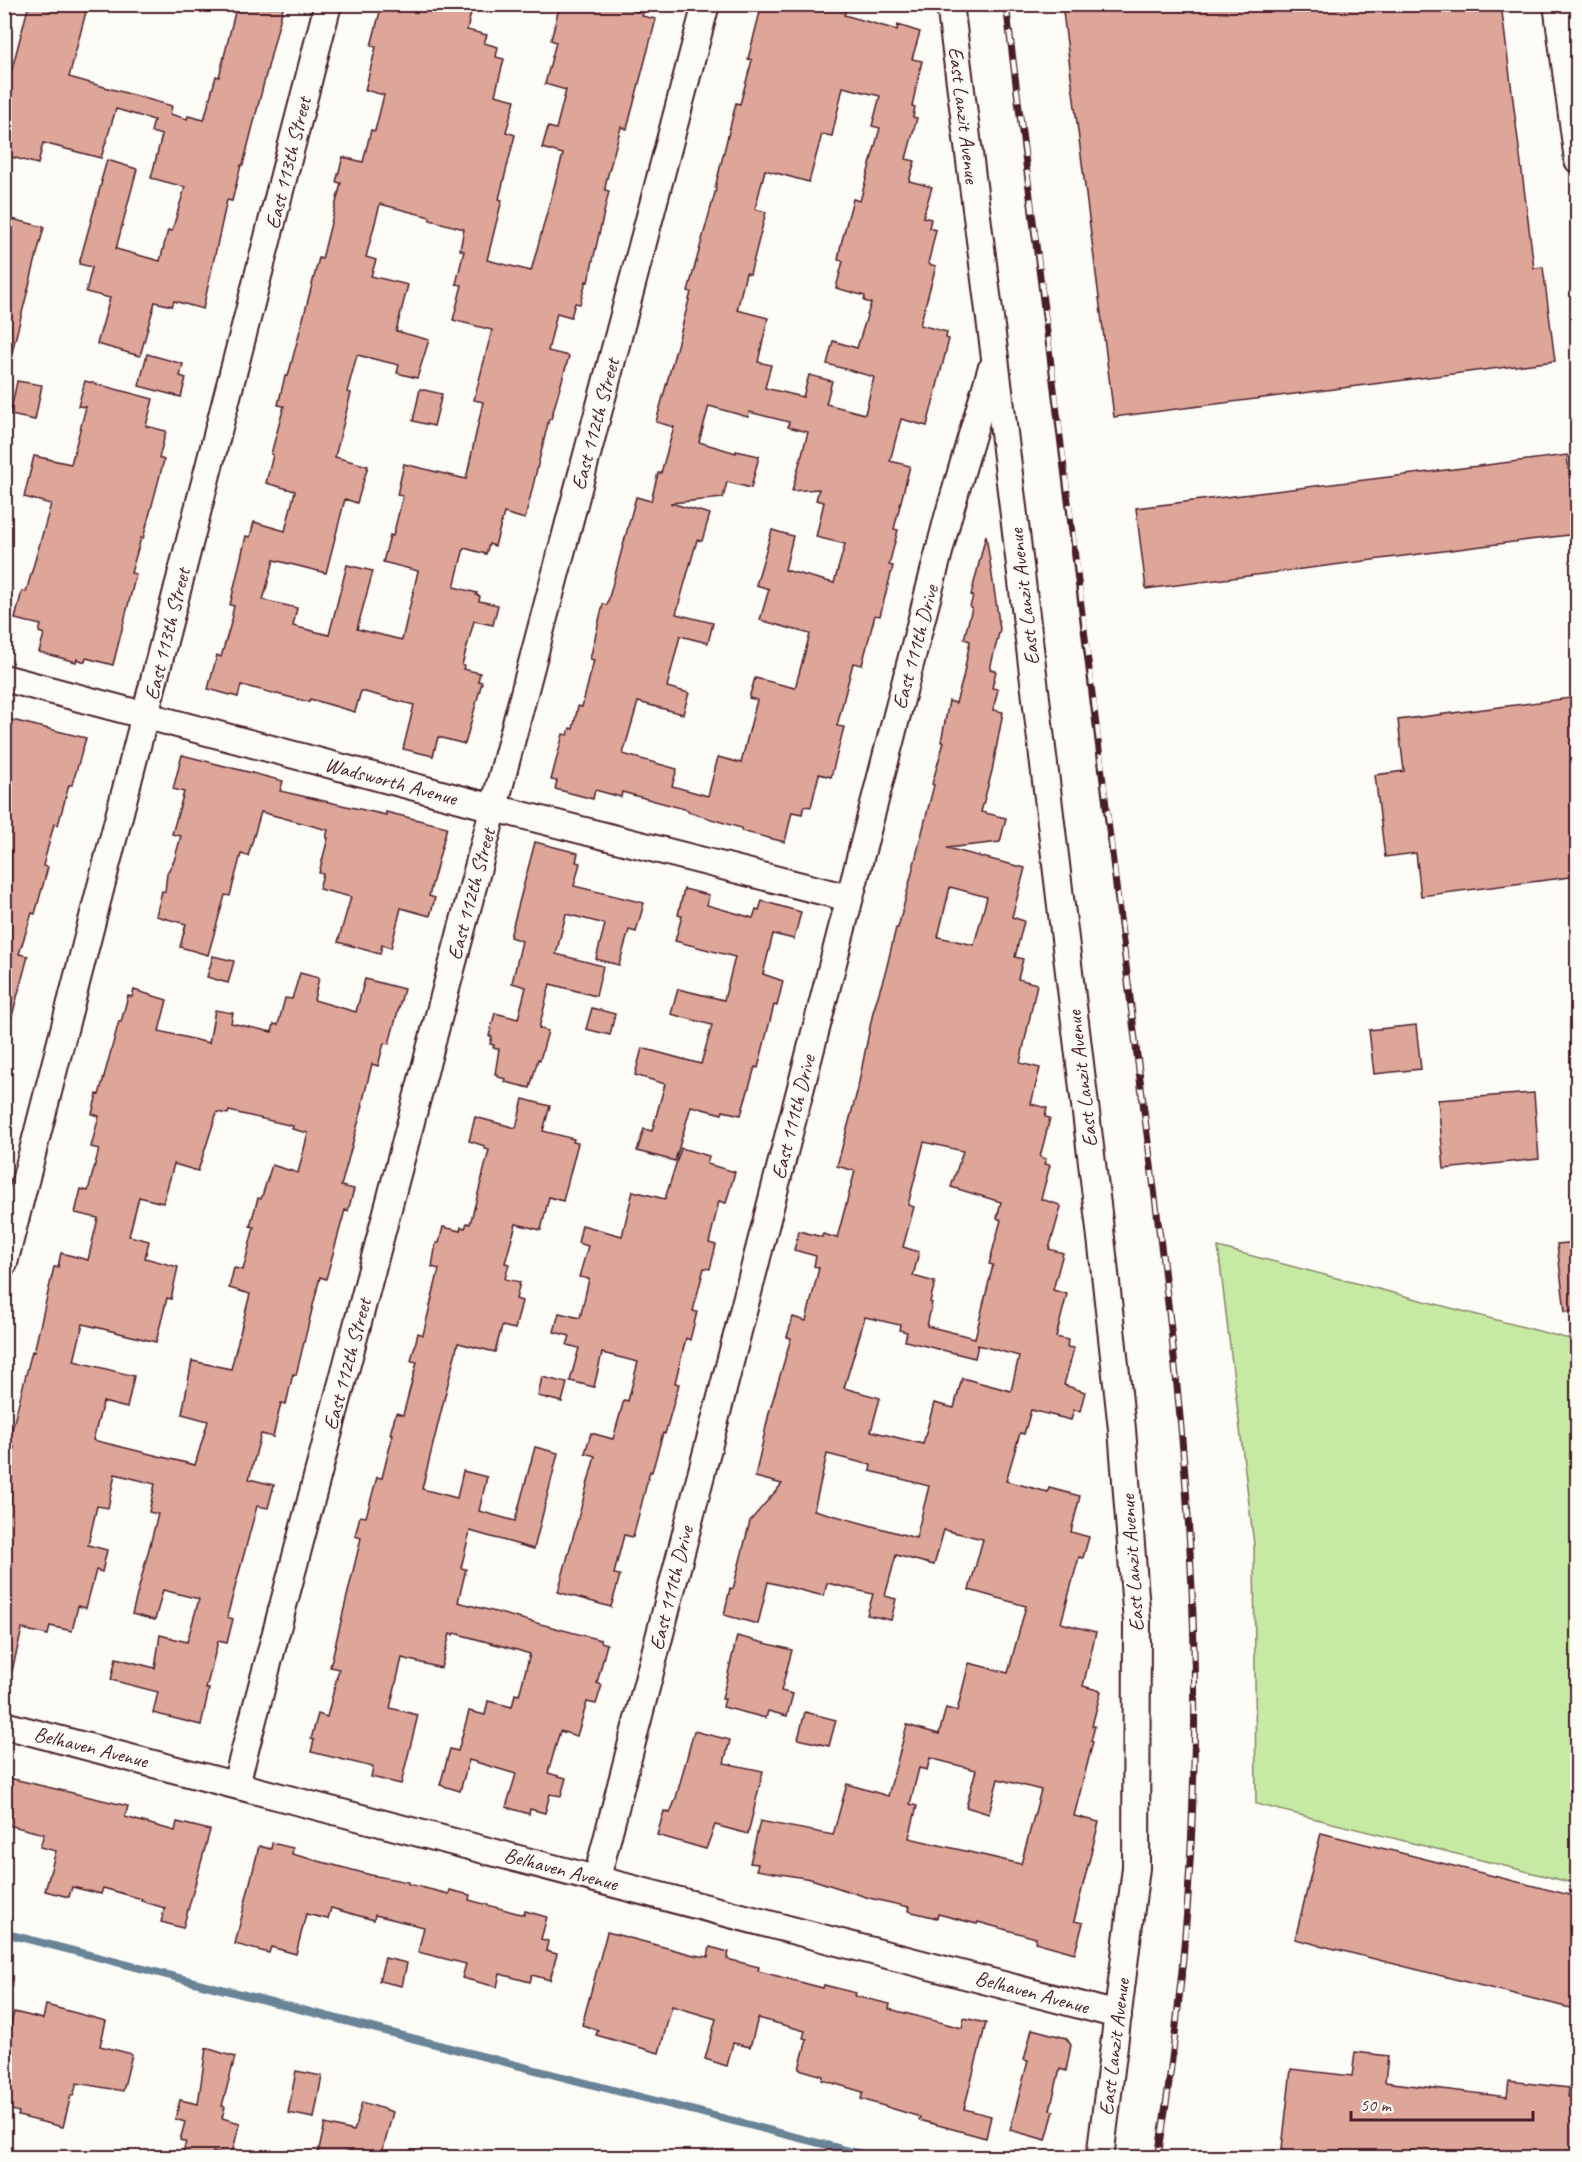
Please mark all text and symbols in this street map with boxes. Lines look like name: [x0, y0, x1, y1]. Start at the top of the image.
street label: East Lanzit Avenue: [943, 45, 985, 186]
street label: East 113th Street: [259, 93, 317, 232]
street label: East 112th Street: [565, 354, 626, 492]
street label: East Lanzit Avenue: [1003, 526, 1045, 667]
street label: East 113th Street: [138, 564, 196, 703]
street label: East 111th Drive: [886, 581, 944, 712]
street label: Wadsworth Avenue: [322, 751, 461, 811]
street label: East 112th Street: [441, 824, 502, 962]
street label: East Lanzit Avenue: [1061, 1008, 1103, 1149]
street label: East 111th Drive: [765, 1051, 821, 1182]
street label: East 112th Street: [317, 1294, 378, 1432]
street label: East Lanzit Avenue: [1114, 1492, 1150, 1632]
street label: East 111th Drive: [643, 1522, 699, 1653]
street label: Belhaven Avenue: [32, 1720, 152, 1774]
street label: Belhaven Avenue: [502, 1841, 622, 1897]
street label: Belhaven Avenue: [973, 1964, 1093, 2020]
street label: East Lanzit Avenue: [1093, 1976, 1135, 2117]
scale bar: [1351, 2084, 1532, 2122]
text: 50 m: [1360, 2094, 1393, 2116]

